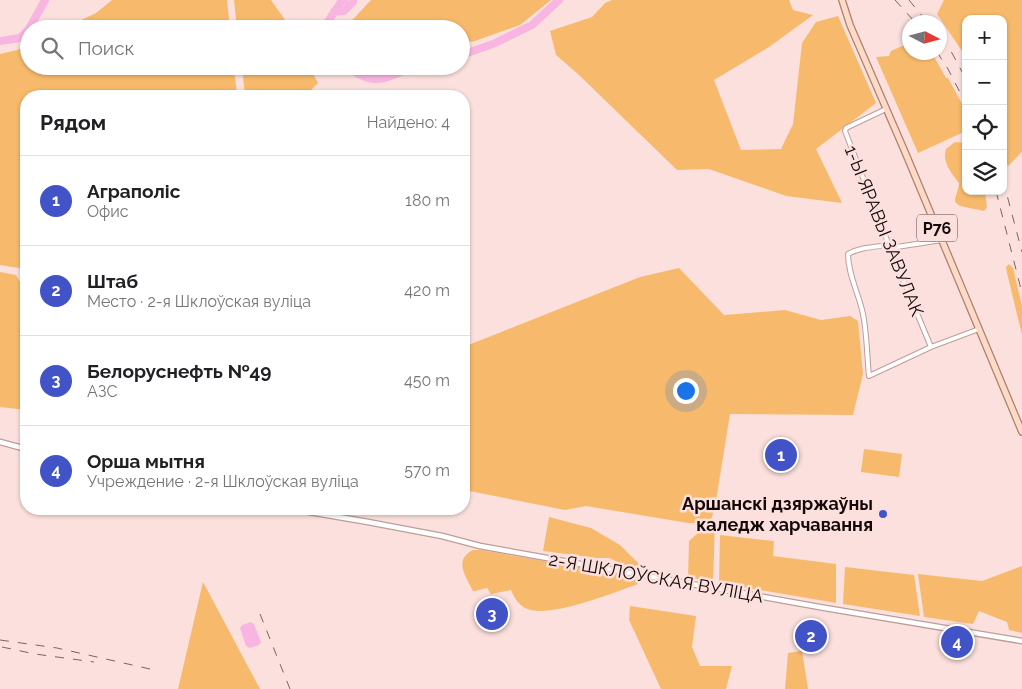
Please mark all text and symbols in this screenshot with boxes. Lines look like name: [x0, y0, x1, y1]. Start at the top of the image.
north arrow: [902, 15, 947, 60]
map controls: [962, 15, 1007, 195]
button: +: [962, 15, 1007, 60]
search box: [20, 20, 470, 75]
icon: search: [38, 34, 66, 62]
text: Поиск: [78, 37, 134, 59]
button: −: [962, 60, 1007, 105]
button: locate: [962, 105, 1007, 150]
text: Рядом: [40, 110, 106, 135]
text: Найдено: 4: [367, 113, 450, 132]
street label: 1-Ы ЯРАВЫ ЗАВУЛАК: [841, 142, 928, 319]
button: layers: [962, 150, 1007, 195]
text: Аграполіс: [87, 180, 180, 202]
text: 1: [52, 191, 60, 210]
text: 180 m: [405, 191, 450, 210]
text: Офис: [87, 202, 128, 221]
road number: Р76: [917, 214, 957, 242]
text: Штаб: [87, 270, 138, 292]
text: 2: [51, 281, 61, 300]
text: 420 m: [404, 281, 450, 300]
text: Место · 2-я Шклоўская вуліца: [87, 292, 311, 311]
text: Белоруснефть №49: [87, 360, 272, 382]
text: 3: [52, 371, 60, 390]
text: 450 m: [404, 371, 450, 390]
your location: [673, 378, 699, 404]
text: АЗС: [87, 382, 117, 401]
pin: 1: [765, 436, 797, 474]
text: Орша мытня: [87, 450, 205, 472]
text: 4: [51, 461, 61, 480]
text: 570 m: [404, 461, 450, 480]
text: Учреждение · 2-я Шклоўская вуліца: [87, 472, 359, 491]
place label: Аршанскі дзяржаўны каледж харчавання: [682, 493, 873, 535]
marker: Аршанскі дзяржаўны каледж харчавання: [877, 508, 889, 520]
street label: 2-Я ШКЛОЎСКАЯ ВУЛІЦА: [547, 548, 765, 607]
pin: 3: [476, 595, 508, 633]
pin: 2: [795, 617, 827, 655]
pin: 4: [941, 623, 973, 661]

